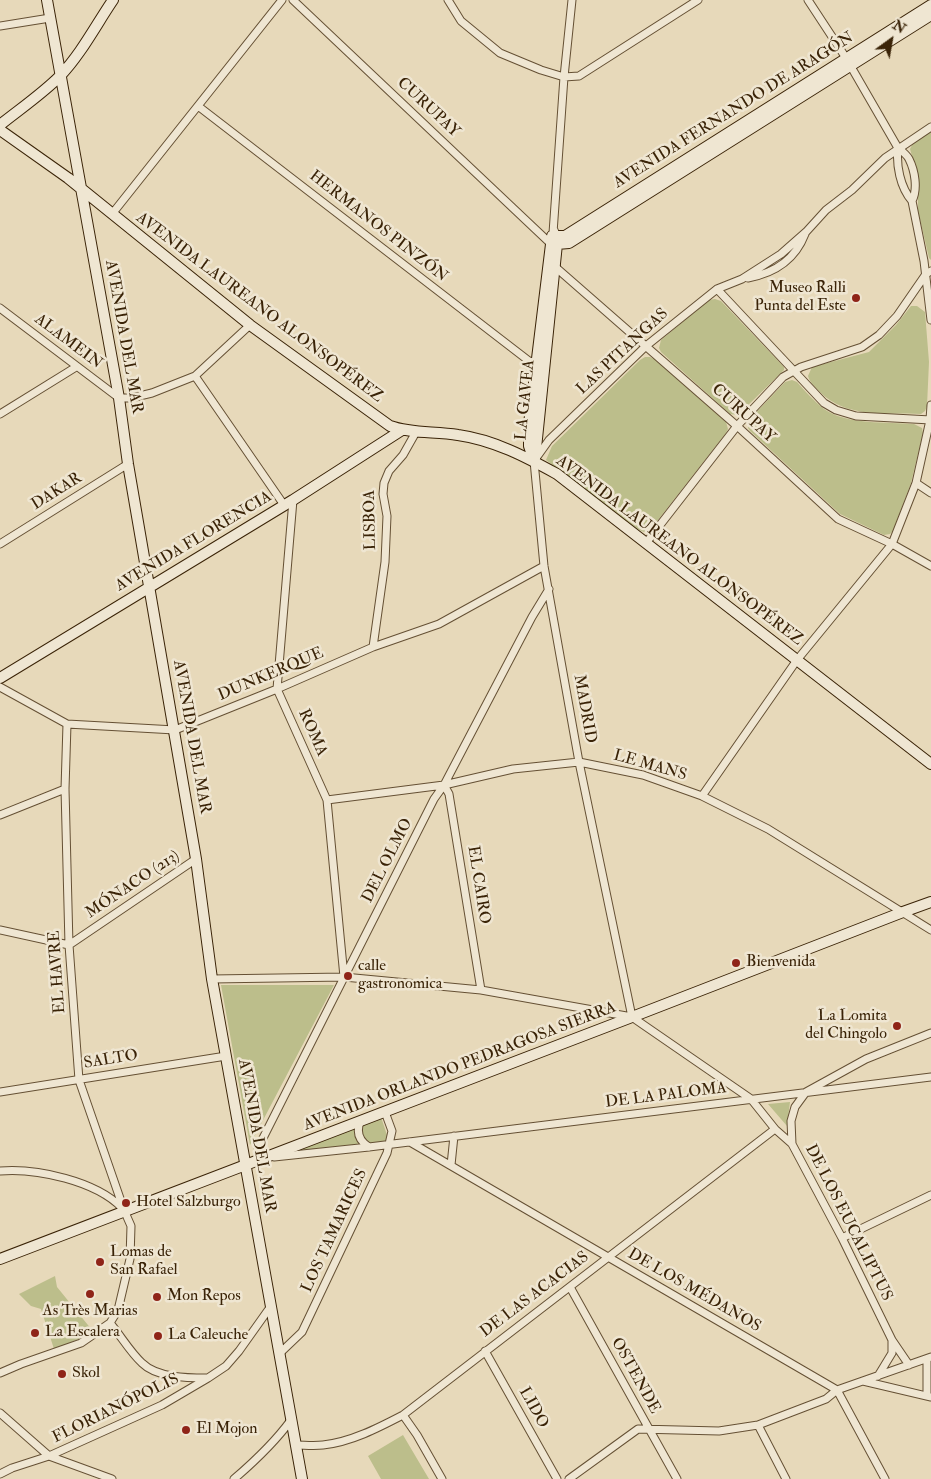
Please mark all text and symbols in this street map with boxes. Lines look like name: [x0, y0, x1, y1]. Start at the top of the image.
north arrow: [866, 15, 916, 65]
text: N: [889, 16, 909, 37]
street label: AVENIDA FERNANDO DE ARAGÓN: [610, 29, 858, 193]
street label: CURUPAY: [393, 74, 463, 142]
street label: HERMANOS PINZÓN: [305, 167, 451, 287]
street label: AVENIDA LAUREANO ALONSOPÉREZ: [132, 209, 386, 407]
street label: AVENIDA DEL MAR: [100, 259, 146, 415]
place label: Museo Ralli Punta del Este: [754, 279, 846, 317]
marker: Museo Ralli Punta del Este: [850, 292, 862, 304]
street label: LAS PITANGAS: [573, 305, 673, 399]
street label: ALAMEIN: [30, 310, 106, 374]
street label: LA GAVEA: [512, 359, 540, 441]
street label: CURUPAY: [707, 380, 779, 448]
street label: AVENIDA LAUREANO ALONSOPÉREZ: [552, 452, 806, 650]
street label: DAKAR: [28, 469, 86, 515]
street label: AVENIDA FLORENCIA: [112, 488, 276, 596]
street label: LISBOA: [361, 490, 381, 550]
street label: DUNKERQUE: [215, 644, 327, 706]
street label: AVENIDA DEL MAR: [168, 659, 214, 815]
street label: MADRID: [569, 673, 599, 745]
street label: ROMA: [293, 706, 331, 760]
street label: LE MANS: [611, 746, 689, 786]
street label: DEL OLMO: [359, 816, 417, 906]
street label: EL CAIRO: [462, 844, 494, 926]
street label: MÓNACO (213): [83, 847, 183, 923]
street label: EL HAVRE: [46, 930, 70, 1014]
place label: Bienvenida: [746, 953, 816, 973]
place label: calle gastronomica: [358, 957, 442, 995]
marker: Bienvenida: [730, 957, 742, 969]
marker: calle gastronomica: [342, 970, 354, 982]
street label: AVENIDA ORLANDO PEDRAGOSA SIERRA: [301, 998, 619, 1136]
place label: La Lomita del Chingolo: [805, 1007, 887, 1045]
marker: La Lomita del Chingolo: [891, 1020, 903, 1032]
street label: SALTO: [83, 1046, 139, 1074]
street label: AVENIDA DEL MAR: [233, 1058, 279, 1214]
street label: DE LA PALOMA: [604, 1079, 728, 1113]
street label: DE LOS EUCALIPTUS: [800, 1141, 896, 1305]
street label: LOS TAMARICES: [298, 1166, 372, 1296]
place label: Hotel Salzburgo: [136, 1193, 241, 1213]
marker: Hotel Salzburgo: [120, 1197, 132, 1209]
place label: Lomas de San Rafael: [110, 1243, 178, 1281]
street label: DE LOS MÉDANOS: [624, 1245, 764, 1337]
street label: DE LAS ACACIAS: [477, 1248, 593, 1342]
marker: Lomas de San Rafael: [94, 1256, 106, 1268]
place label: Mon Repos: [167, 1287, 241, 1307]
marker: As Très Marias: [84, 1288, 96, 1300]
marker: Mon Repos: [151, 1291, 163, 1303]
place label: As Très Marias: [43, 1302, 137, 1322]
place label: La Escalera: [45, 1323, 120, 1343]
place label: La Caleuche: [168, 1326, 248, 1346]
marker: La Escalera: [29, 1327, 41, 1339]
marker: La Caleuche: [152, 1330, 164, 1342]
street label: OSTENDE: [606, 1335, 664, 1417]
place label: Skol: [72, 1364, 100, 1384]
marker: Skol: [56, 1368, 68, 1380]
street label: FLORIANÓPOLIS: [49, 1370, 183, 1448]
street label: LIDO: [514, 1384, 552, 1432]
place label: El Mojon: [196, 1420, 258, 1440]
marker: El Mojon: [180, 1424, 192, 1436]

